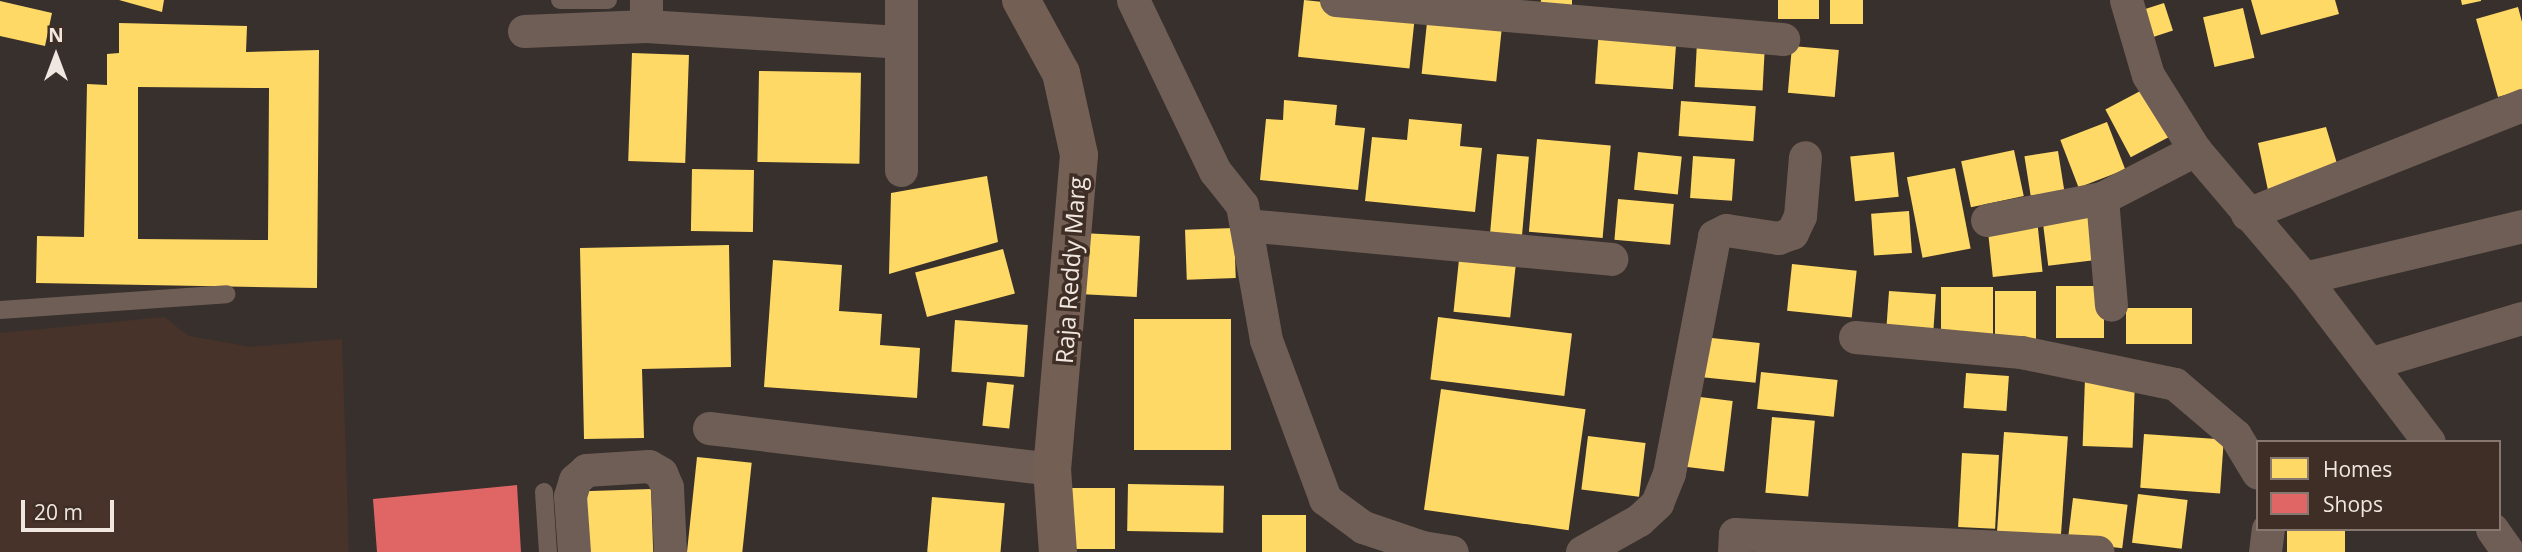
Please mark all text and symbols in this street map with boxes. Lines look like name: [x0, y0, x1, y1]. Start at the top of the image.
north arrow: [21, 21, 91, 91]
text: N: [48, 22, 64, 48]
street label: Raja Reddy Marg: [1049, 175, 1091, 365]
legend: [2256, 440, 2501, 531]
text: Homes: [2323, 455, 2392, 483]
scale bar: [24, 486, 117, 530]
text: Shops: [2323, 490, 2383, 518]
text: 20 m: [34, 498, 83, 526]

